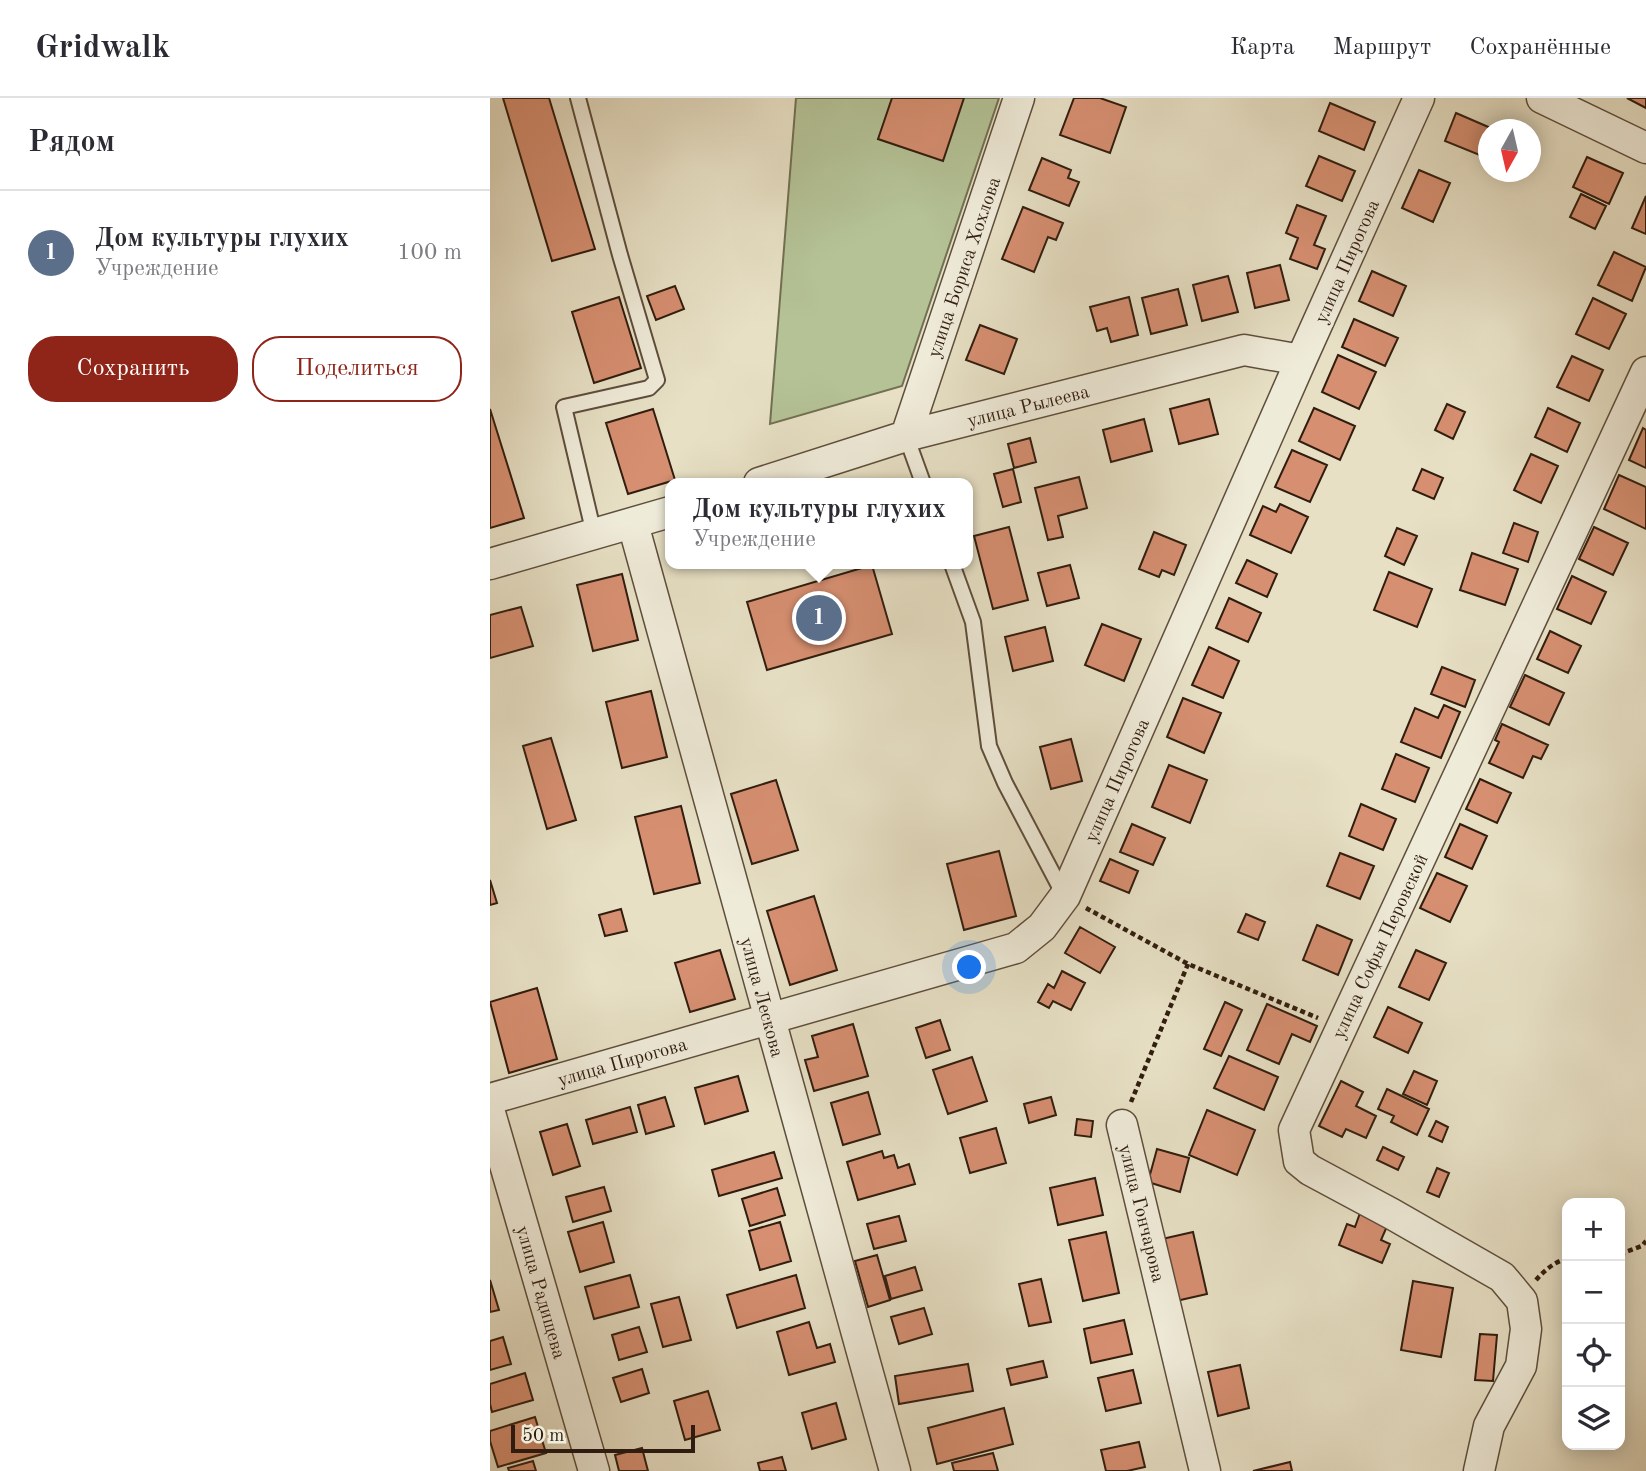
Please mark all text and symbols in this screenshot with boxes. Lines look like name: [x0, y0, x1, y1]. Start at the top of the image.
text: Gridwalk: [35, 32, 170, 65]
text: Карта: [1230, 36, 1295, 60]
text: Маршрут: [1333, 36, 1431, 60]
text: Сохранённые: [1469, 36, 1611, 60]
north arrow: [1478, 119, 1541, 182]
text: Рядом: [28, 128, 115, 158]
street label: улица Бориса Хохлова: [925, 174, 1005, 361]
street label: улица Пирогова: [1312, 197, 1384, 327]
text: Дом культуры глухих: [95, 226, 349, 252]
text: 1: [44, 241, 58, 264]
text: 100 m: [397, 241, 462, 264]
text: Учреждение: [95, 257, 219, 280]
button: Сохранить: [28, 336, 238, 402]
button: Поделиться: [252, 336, 462, 402]
street label: улица Рылеева: [966, 383, 1092, 432]
popup: [665, 478, 973, 569]
text: Дом культуры глухих: [692, 497, 946, 523]
text: Учреждение: [692, 528, 816, 551]
pin: 1: [796, 592, 842, 644]
street label: улица Пирогова: [1082, 716, 1154, 846]
street label: улица Софьи Перовской: [1330, 852, 1432, 1042]
street label: улица Лескова: [735, 936, 786, 1060]
your location: [952, 950, 986, 984]
street label: улица Пирогова: [556, 1036, 690, 1091]
street label: улица Гончарова: [1114, 1143, 1167, 1285]
map controls: [1562, 1198, 1625, 1450]
button: +: [1562, 1198, 1625, 1261]
street label: улица Радищева: [512, 1224, 568, 1362]
button: −: [1562, 1261, 1625, 1324]
button: locate: [1562, 1324, 1625, 1387]
button: layers: [1562, 1387, 1625, 1450]
scale bar: [511, 1422, 695, 1454]
text: 50 m: [522, 1427, 564, 1446]

